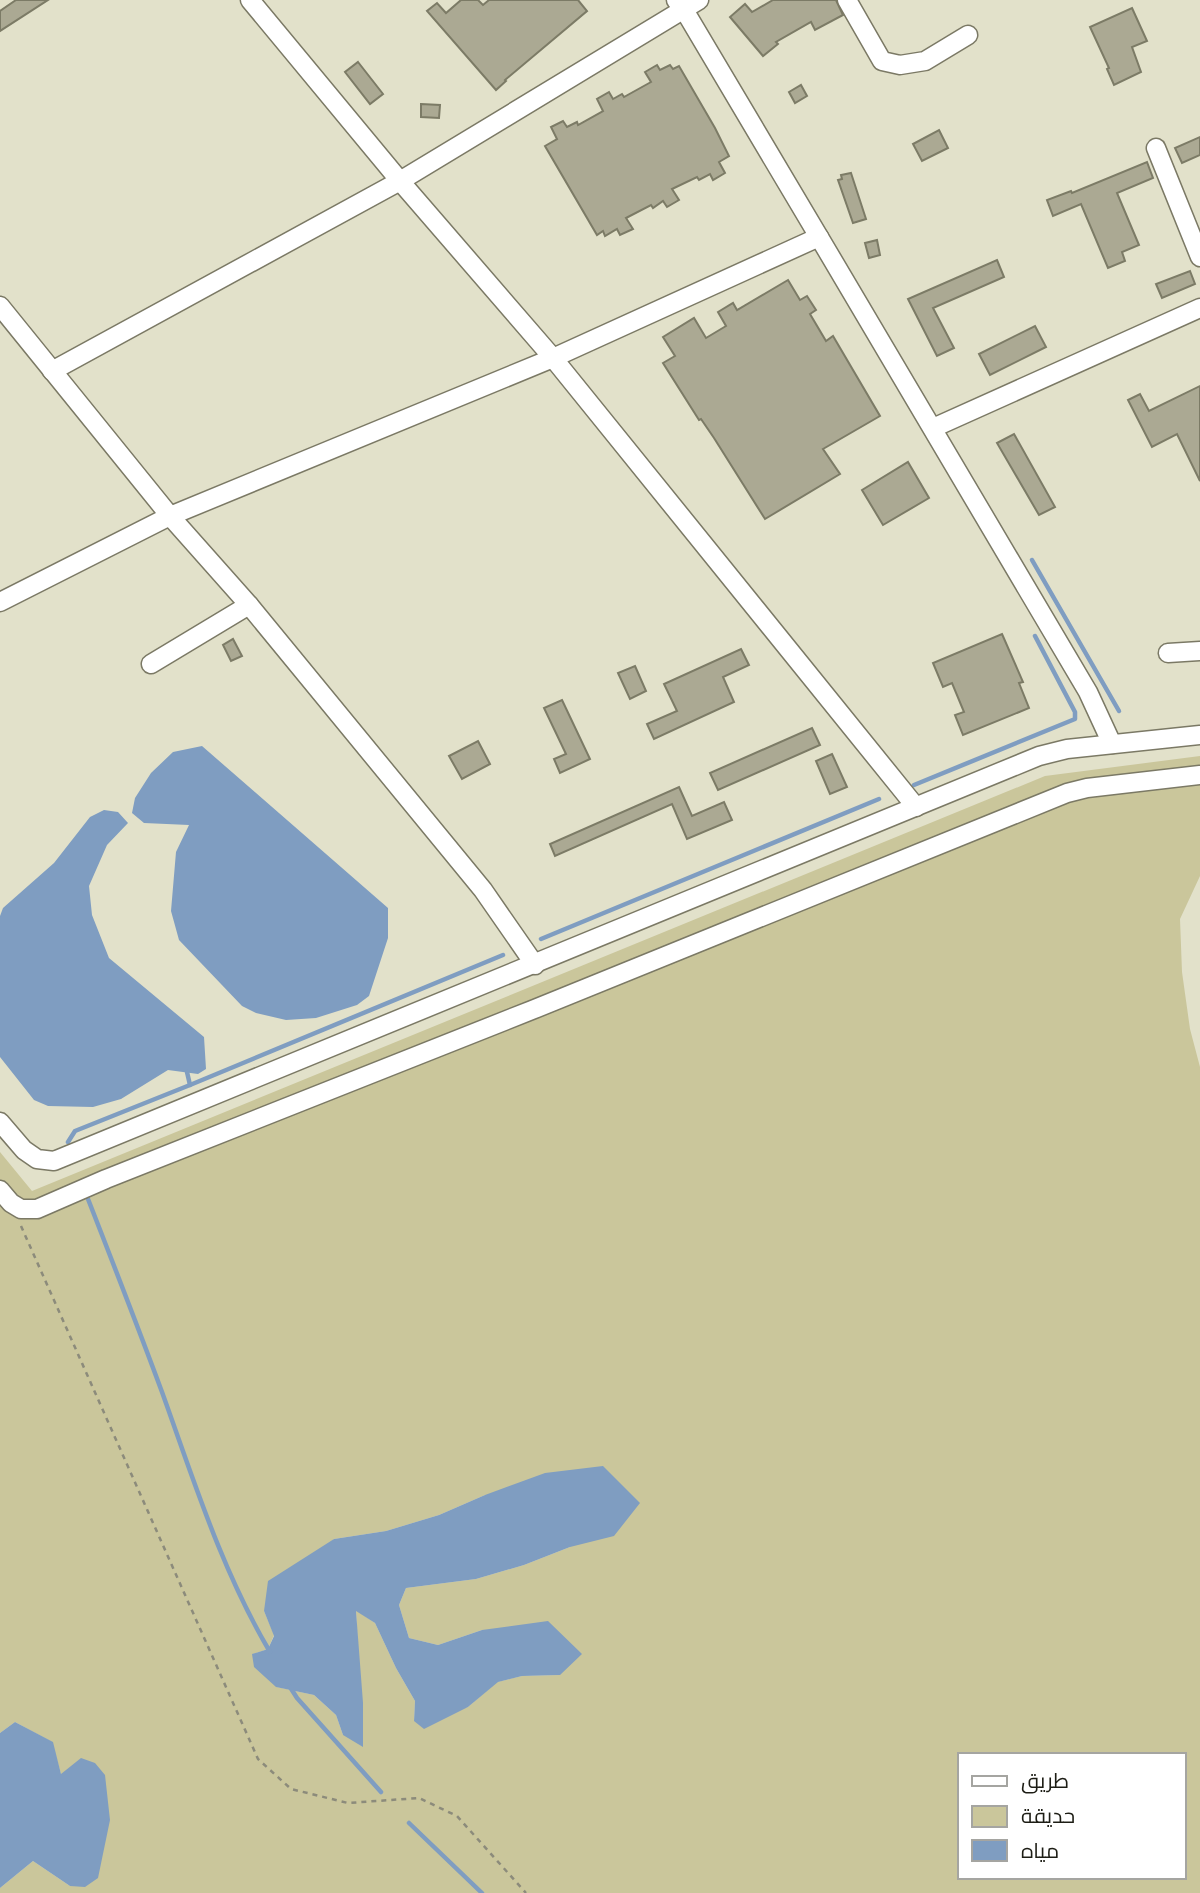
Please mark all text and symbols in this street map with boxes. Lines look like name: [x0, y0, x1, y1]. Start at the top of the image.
legend: [958, 1753, 1186, 1879]
text: طريق: [1021, 1765, 1069, 1794]
text: حديقة: [1021, 1800, 1075, 1828]
text: مياه: [1021, 1835, 1059, 1863]

